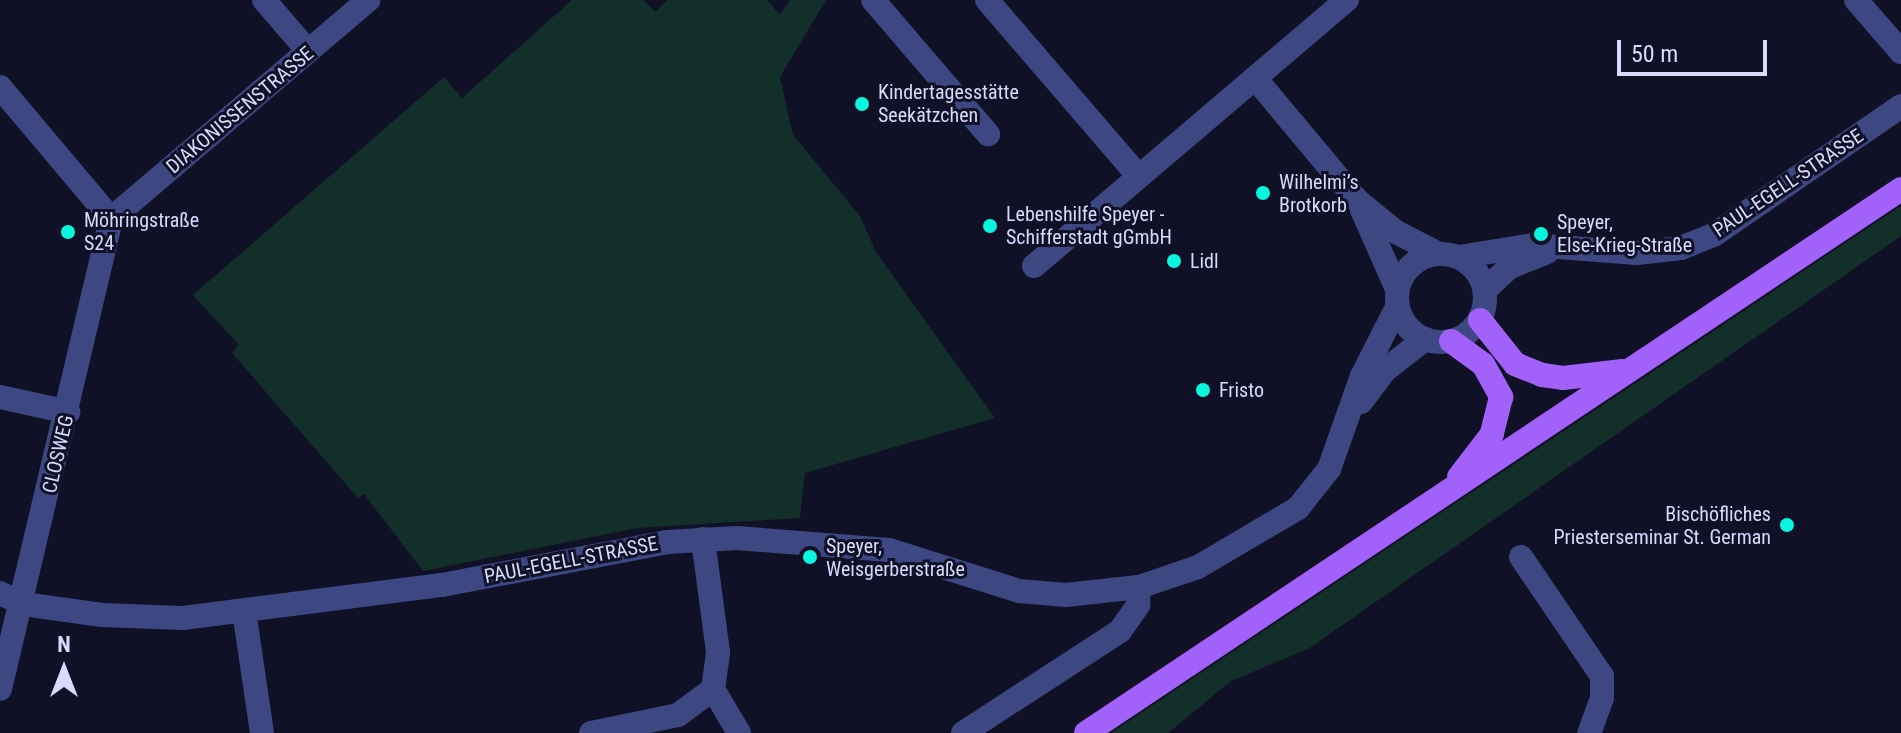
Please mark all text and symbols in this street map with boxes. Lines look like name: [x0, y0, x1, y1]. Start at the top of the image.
scale bar: [1621, 24, 1771, 74]
text: 50 m: [1631, 40, 1678, 68]
street label: DIAKONISSENSTRASSE: [161, 41, 319, 179]
place label: Kindertagesstätte Seekätzchen: [878, 80, 1019, 127]
marker: Kindertagesstätte Seekätzchen: [853, 95, 871, 113]
street label: PAUL-EGELL-STRASSE: [1708, 124, 1868, 242]
place label: Wilhelmi’s Brotkorb: [1279, 170, 1359, 217]
marker: Wilhelmi’s Brotkorb: [1254, 184, 1272, 202]
place label: Lebenshilfe Speyer - Schifferstadt gGmbH: [1006, 202, 1172, 249]
place label: Möhringstraße S24: [84, 208, 199, 255]
place label: Speyer, Else-Krieg-Straße: [1557, 210, 1692, 257]
marker: Lebenshilfe Speyer - Schifferstadt gGmbH: [981, 217, 999, 235]
marker: Möhringstraße S24: [59, 223, 77, 241]
marker: Speyer, Else-Krieg-Straße: [1532, 225, 1550, 243]
place label: Lidl: [1190, 249, 1219, 273]
marker: Lidl: [1165, 252, 1183, 270]
place label: Fristo: [1219, 378, 1264, 402]
marker: Fristo: [1194, 381, 1212, 399]
street label: CLOSWEG: [37, 413, 79, 495]
place label: Bischöfliches Priesterseminar St. German: [1553, 502, 1771, 549]
marker: Bischöfliches Priesterseminar St. German: [1778, 516, 1796, 534]
street label: PAUL-EGELL-STRASSE: [482, 531, 660, 589]
place label: Speyer, Weisgerberstraße: [826, 534, 965, 581]
marker: Speyer, Weisgerberstraße: [801, 548, 819, 566]
north arrow: [24, 629, 104, 709]
text: N: [57, 632, 71, 657]

